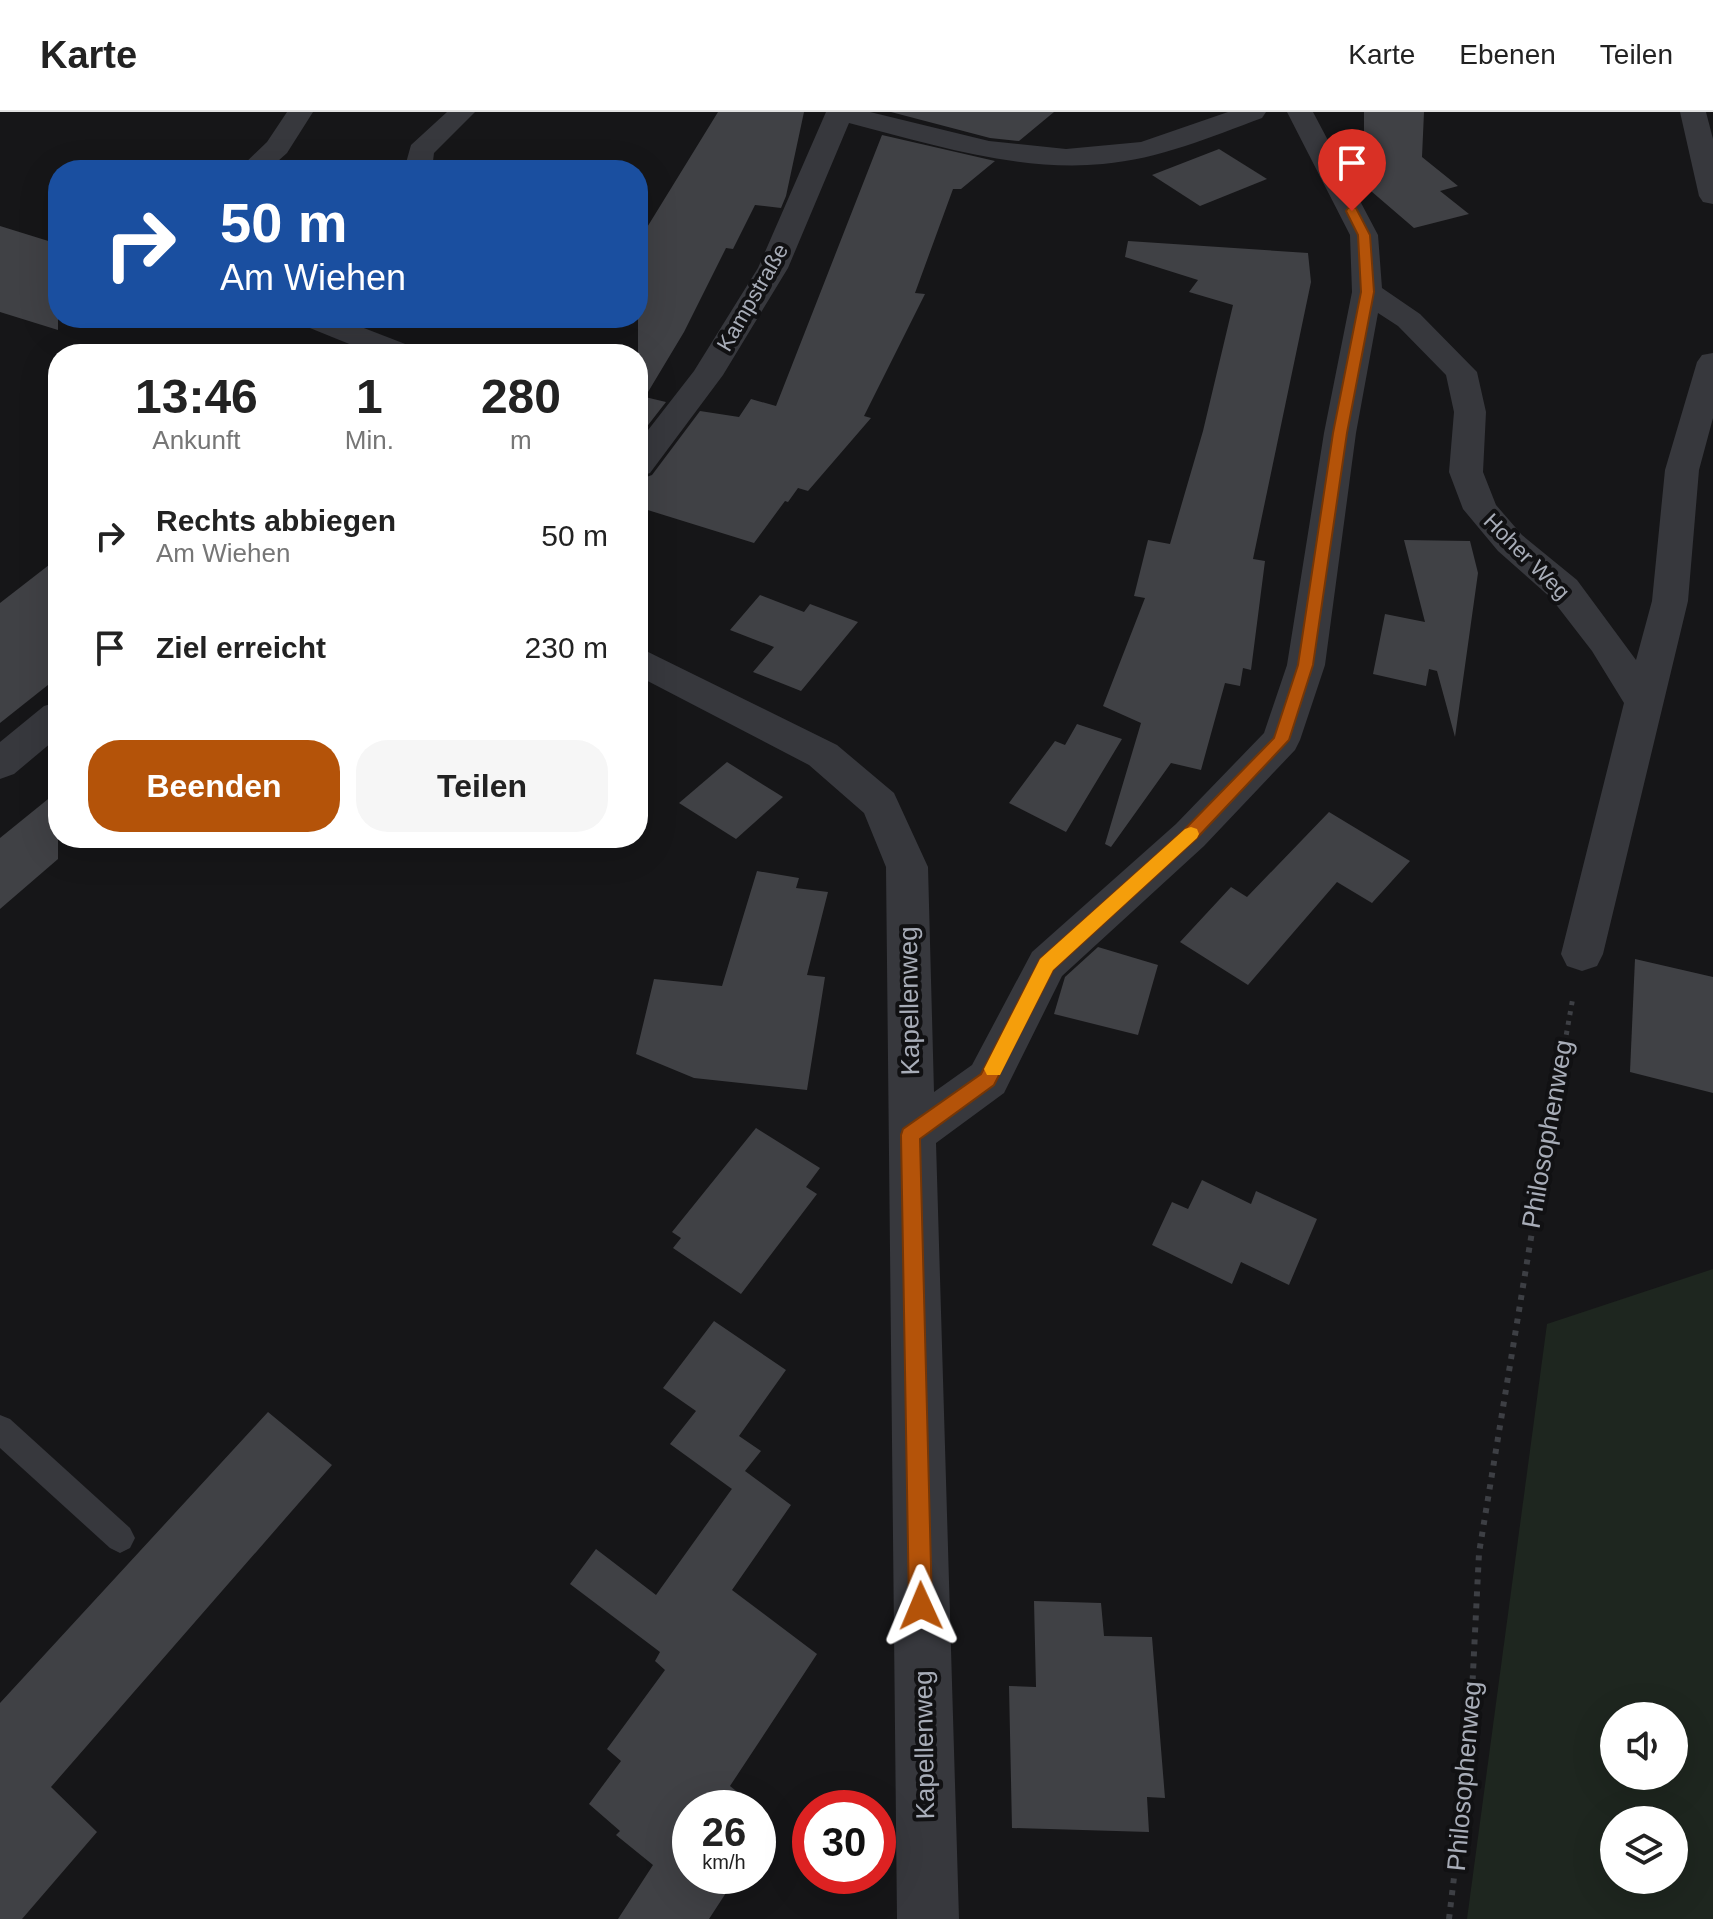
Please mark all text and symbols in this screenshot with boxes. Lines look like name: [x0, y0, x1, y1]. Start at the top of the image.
text: Karte: [40, 34, 137, 76]
text: Karte: [1348, 39, 1415, 70]
text: Ebenen: [1459, 39, 1556, 70]
text: Teilen: [1600, 39, 1673, 70]
pin: [1318, 129, 1386, 211]
icon: arrive: [1330, 141, 1374, 185]
text: 50 m: [220, 191, 348, 254]
icon: right: [88, 192, 192, 296]
street label: Kampstraße: [712, 239, 793, 355]
text: Am Wiehen: [220, 257, 406, 298]
text: 13:46: [135, 370, 258, 423]
text: 1: [356, 370, 383, 423]
text: 280: [481, 370, 561, 423]
text: Ankunft: [152, 425, 240, 455]
text: Min.: [345, 425, 394, 455]
text: m: [510, 425, 532, 455]
text: Rechts abbiegen: [156, 504, 396, 537]
street label: Hoher Weg: [1479, 508, 1575, 604]
icon: right: [88, 514, 132, 558]
text: 50 m: [541, 519, 608, 552]
text: Am Wiehen: [156, 538, 290, 568]
icon: arrive: [88, 626, 132, 670]
text: Ziel erreicht: [156, 631, 326, 664]
text: 230 m: [525, 631, 608, 664]
button: Beenden: [88, 740, 340, 832]
button: Teilen: [356, 740, 608, 832]
street label: Kapellenweg: [893, 926, 925, 1076]
street label: Philosophenweg: [1516, 1037, 1578, 1231]
position arrow: [879, 1564, 963, 1648]
street label: Kapellenweg: [908, 1670, 940, 1820]
street label: Philosophenweg: [1441, 1680, 1487, 1872]
map controls: [1600, 1702, 1688, 1894]
button: sound: [1600, 1702, 1688, 1790]
speed limit sign: 30: [792, 1790, 896, 1894]
button: layers: [1600, 1806, 1688, 1894]
text: 26: [702, 1810, 746, 1854]
text: km/h: [702, 1851, 746, 1873]

